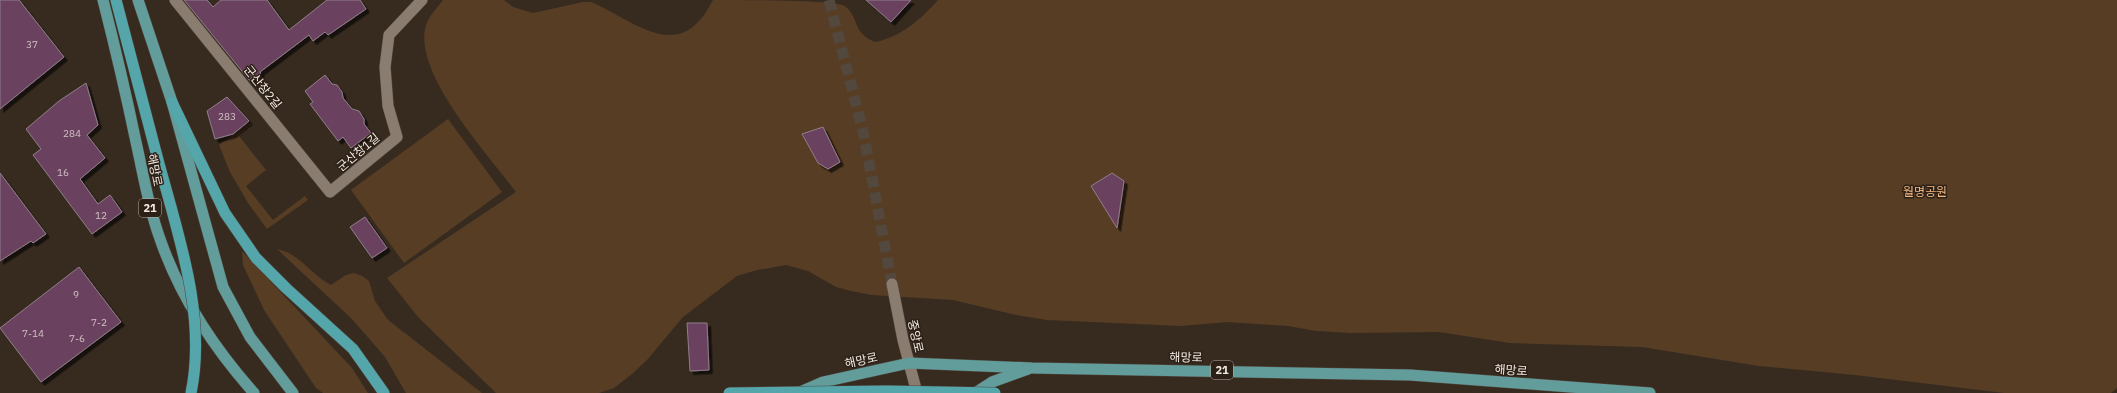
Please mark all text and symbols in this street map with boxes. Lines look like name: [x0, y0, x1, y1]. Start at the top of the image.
house number: 37: [26, 38, 38, 51]
street label: 군산창2길: [241, 62, 285, 112]
house number: 283: [218, 110, 236, 123]
house number: 284: [63, 127, 81, 140]
street label: 군산창1길: [334, 130, 382, 174]
street label: 해망로: [144, 152, 166, 188]
house number: 16: [57, 166, 69, 179]
park label: 월명공원: [1903, 184, 1947, 199]
road number: 21: [139, 199, 161, 217]
house number: 12: [95, 209, 107, 222]
house number: 9: [73, 288, 79, 301]
house number: 7-2: [91, 316, 107, 329]
street label: 중앙로: [905, 318, 927, 354]
house number: 7-14: [22, 327, 44, 340]
house number: 7-6: [69, 332, 85, 345]
street label: 해망로: [843, 349, 879, 371]
street label: 해망로: [1169, 349, 1203, 365]
road number: 21: [1211, 361, 1233, 379]
street label: 해망로: [1494, 361, 1528, 379]

